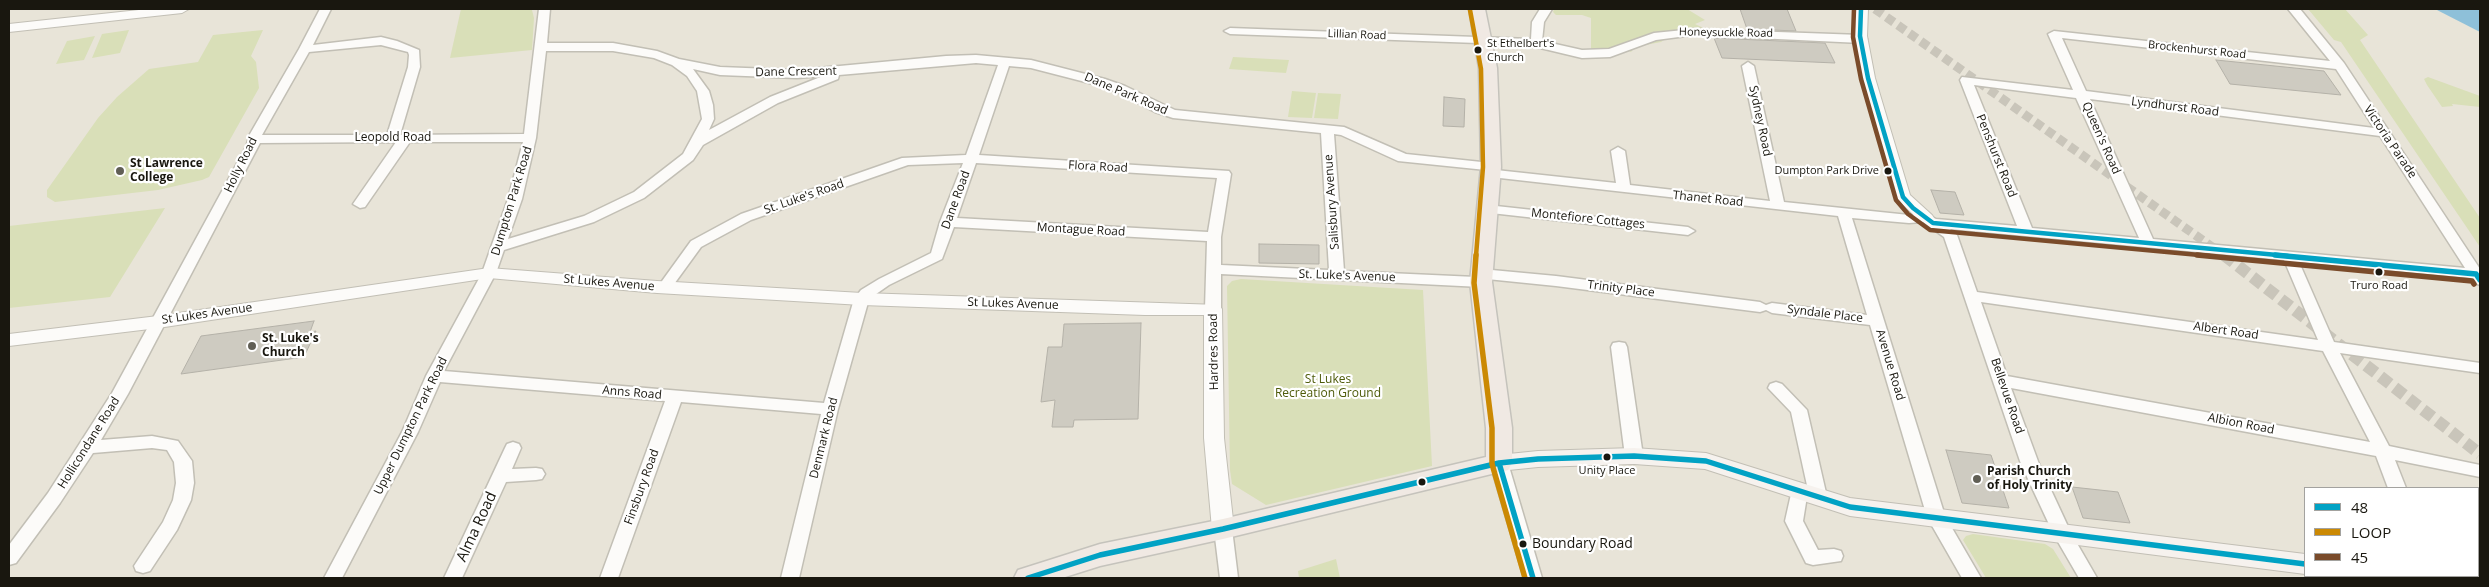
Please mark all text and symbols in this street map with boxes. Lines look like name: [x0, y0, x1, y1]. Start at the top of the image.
street label: Honeysuckle Road: [1679, 26, 1773, 40]
street label: Lillian Road: [1327, 27, 1387, 43]
place label: St Ethelbert's Church: [1487, 37, 1555, 63]
street label: Brockenhurst Road: [2147, 38, 2247, 62]
marker: St Ethelbert's Church: [1473, 45, 1483, 55]
street label: Dane Crescent: [755, 64, 837, 80]
street label: Dane Park Road: [1082, 70, 1170, 118]
street label: Sydney Road: [1745, 84, 1775, 158]
street label: Lyndhurst Road: [2130, 94, 2220, 120]
street label: Queen's Road: [2079, 100, 2123, 176]
street label: Victoria Parade: [2360, 103, 2420, 181]
street label: Penshurst Road: [1973, 112, 2019, 200]
street label: Leopold Road: [355, 131, 431, 145]
street label: Holly Road: [221, 135, 261, 195]
street label: Dumpton Park Road: [489, 145, 535, 257]
street label: Salisbury Avenue: [1321, 154, 1343, 250]
place label: St Lawrence College: [130, 157, 203, 185]
street label: Flora Road: [1068, 158, 1128, 176]
place label: Dumpton Park Drive: [1774, 164, 1879, 178]
marker: St Lawrence College: [114, 165, 126, 177]
marker: Dumpton Park Drive: [1883, 166, 1893, 176]
street label: Dane Road: [939, 169, 973, 231]
street label: St. Luke's Road: [762, 177, 846, 217]
street label: Thanet Road: [1672, 188, 1744, 210]
street label: Montefiore Cottages: [1530, 206, 1646, 232]
street label: Montague Road: [1036, 220, 1126, 240]
street label: St. Luke's Avenue: [1298, 267, 1396, 285]
marker: Truro Road: [2374, 267, 2384, 277]
street label: St Lukes Avenue: [563, 272, 655, 294]
street label: Trinity Place: [1587, 278, 1655, 300]
place label: Truro Road: [2350, 279, 2408, 293]
street label: St Lukes Avenue: [967, 295, 1059, 313]
street label: St Lukes Avenue: [161, 301, 253, 327]
street label: Syndale Place: [1786, 302, 1864, 326]
street label: Hardres Road: [1206, 313, 1222, 391]
street label: Albert Road: [2193, 319, 2259, 343]
street label: Avenue Road: [1872, 328, 1908, 402]
place label: St. Luke's Church: [262, 332, 319, 360]
marker: St. Luke's Church: [246, 340, 258, 352]
street label: Upper Dumpton Park Road: [371, 355, 451, 497]
street label: Bellevue Road: [1987, 356, 2027, 436]
park label: St Lukes Recreation Ground: [1275, 373, 1381, 401]
street label: Anns Road: [602, 383, 662, 403]
street label: Hollicondane Road: [55, 395, 123, 491]
street label: Denmark Road: [807, 396, 841, 480]
street label: Albion Road: [2207, 411, 2275, 437]
street label: Finsbury Road: [622, 447, 662, 527]
marker: Unity Place: [1602, 452, 1612, 462]
place label: Unity Place: [1579, 464, 1635, 478]
place label: Parish Church of Holy Trinity: [1987, 465, 2072, 493]
marker: Parish Church of Holy Trinity: [1971, 473, 1983, 485]
unlabelled marker: [1417, 477, 1427, 487]
legend: [2304, 487, 2479, 577]
street label: Alma Road: [453, 489, 501, 565]
text: 48: [2351, 497, 2368, 517]
text: LOOP: [2351, 522, 2391, 542]
place label: Boundary Road: [1532, 536, 1633, 552]
marker: Boundary Road: [1518, 539, 1528, 549]
text: 45: [2351, 547, 2368, 567]

